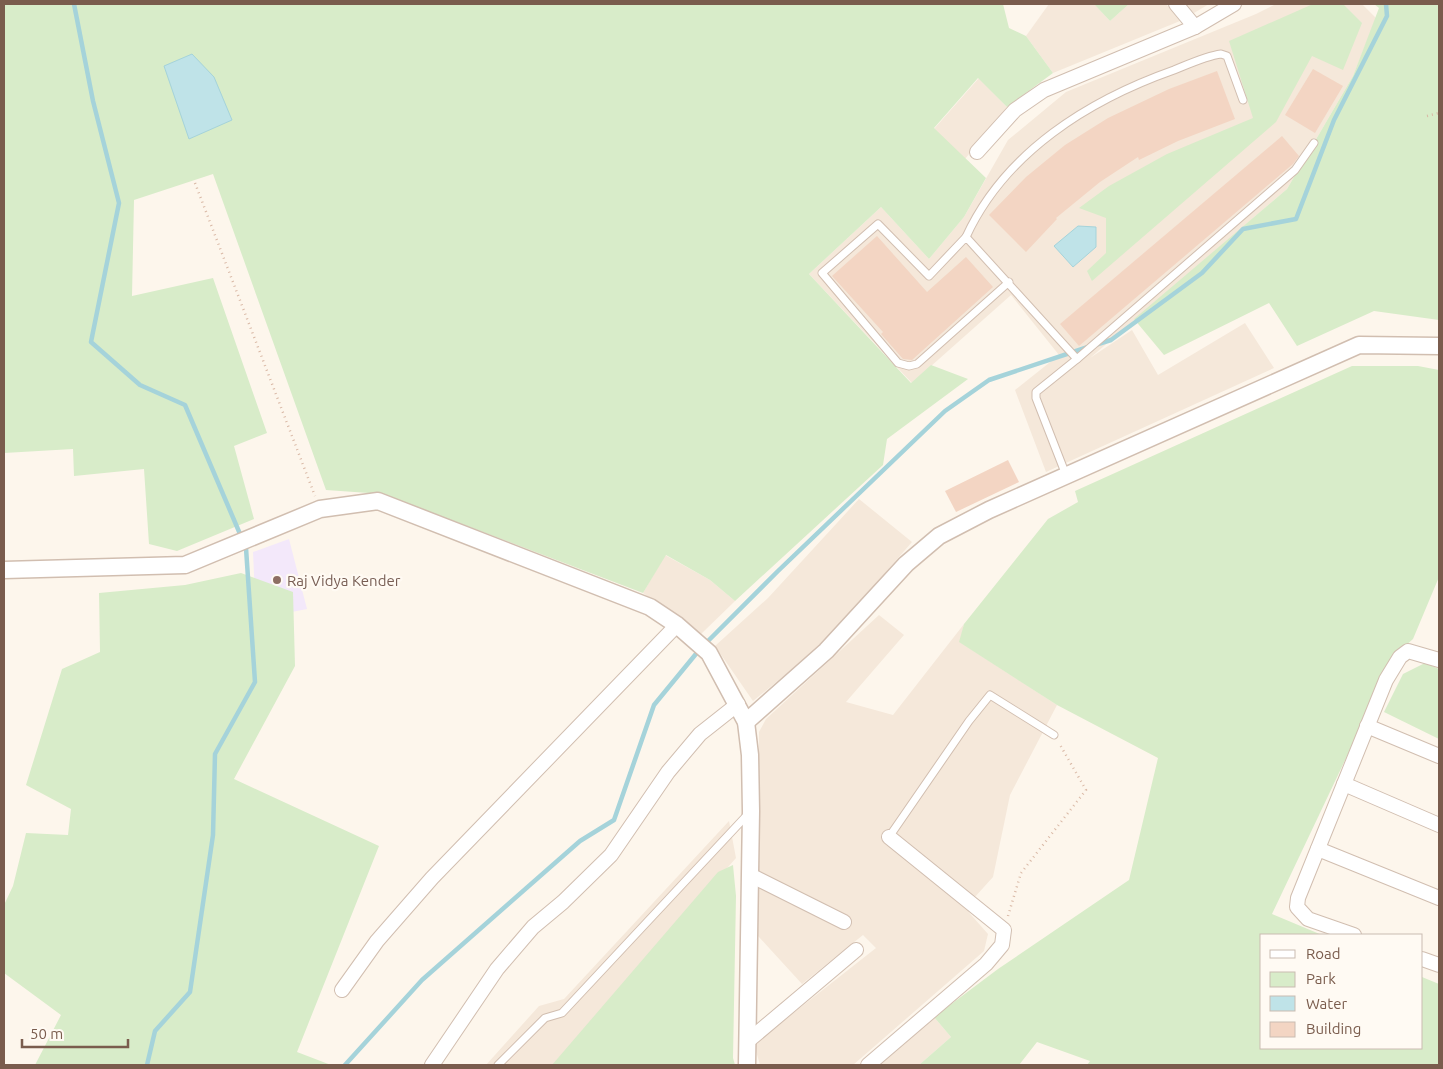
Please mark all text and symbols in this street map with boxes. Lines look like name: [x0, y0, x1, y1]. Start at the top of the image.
place label: Raj Vidya Kender: [287, 572, 401, 589]
marker: Raj Vidya Kender: [271, 574, 283, 586]
legend: [1260, 934, 1423, 1049]
text: Road: [1306, 945, 1341, 962]
text: Park: [1306, 970, 1336, 987]
text: Water: [1306, 995, 1347, 1012]
scale bar: [22, 1016, 129, 1048]
text: Building: [1306, 1020, 1361, 1037]
text: 50 m: [30, 1025, 63, 1042]

